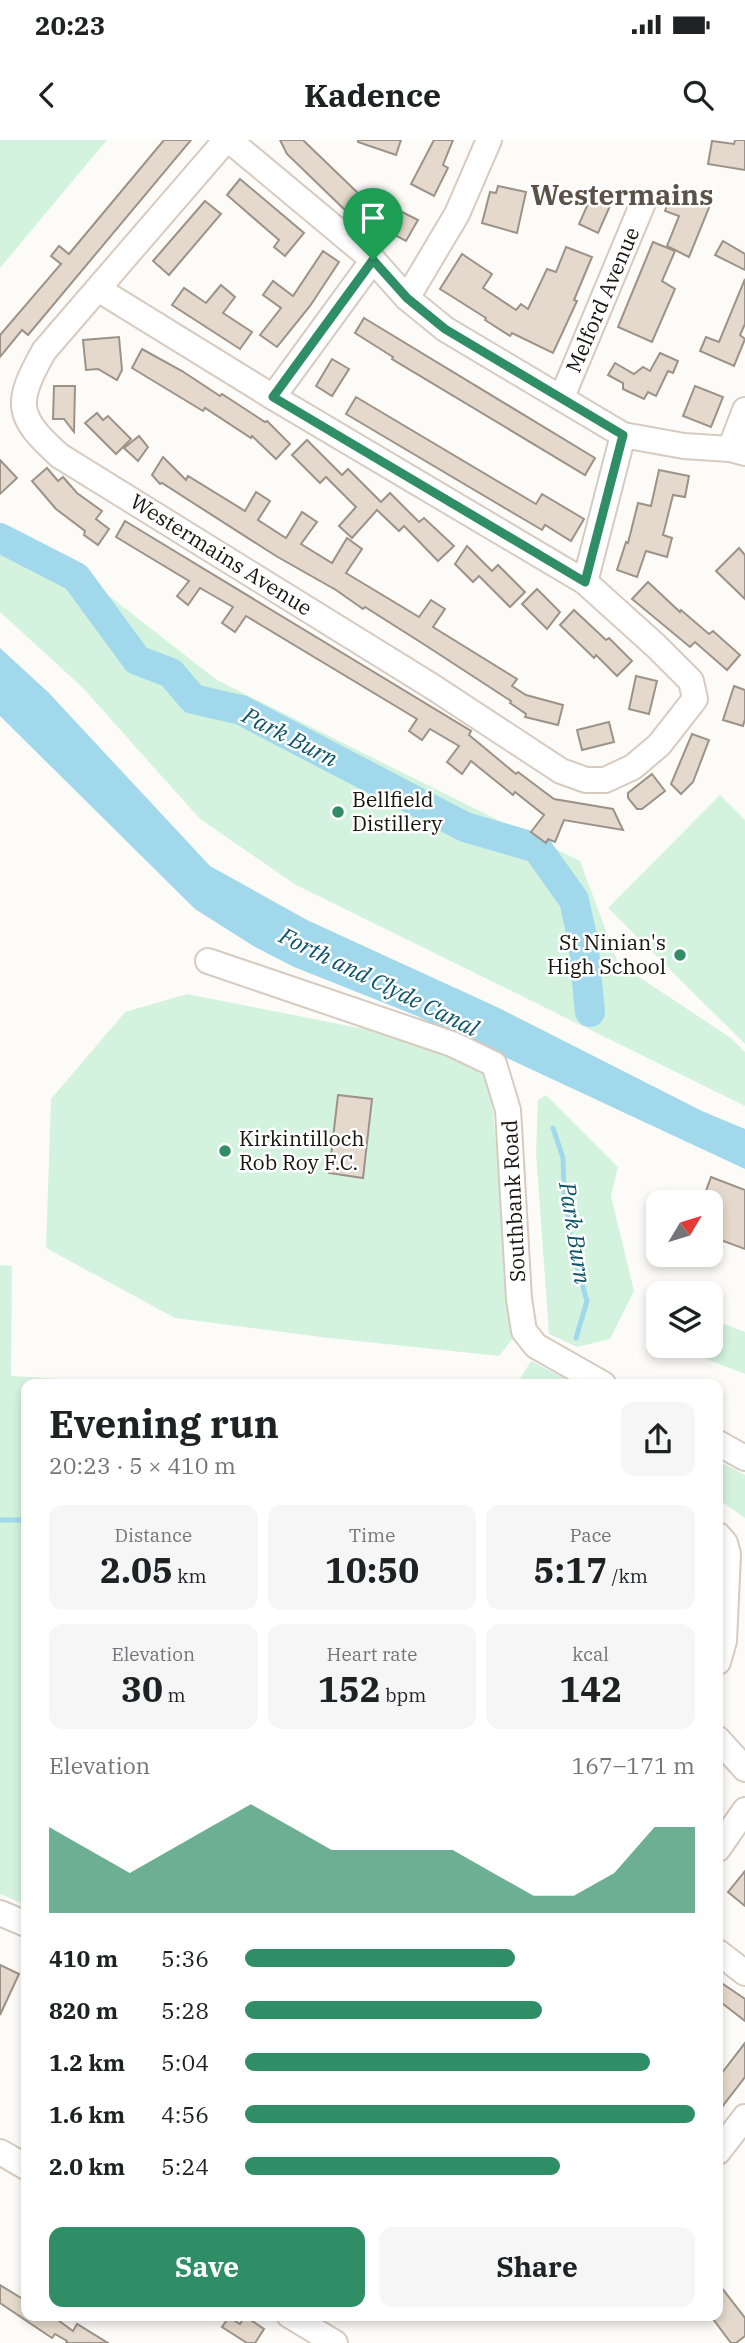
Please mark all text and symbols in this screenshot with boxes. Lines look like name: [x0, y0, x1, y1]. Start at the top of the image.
text: 20:23: [35, 8, 105, 42]
text: Kadence: [304, 74, 441, 116]
icon: back: [28, 76, 66, 114]
icon: search: [679, 76, 717, 114]
district label: Westermains: [531, 176, 713, 213]
pin: [343, 188, 403, 260]
icon: arrive: [354, 199, 392, 237]
street label: Melford Avenue: [559, 223, 645, 377]
street label: Westermains Avenue: [125, 487, 318, 621]
water label: Park Burn: [237, 699, 343, 773]
place label: Bellfield Distillery: [352, 785, 443, 837]
marker: Bellfield Distillery: [330, 804, 346, 820]
water label: Forth and Clyde Canal: [274, 919, 485, 1043]
place label: St Ninian's High School: [547, 928, 666, 980]
marker: St Ninian's High School: [672, 947, 688, 963]
street label: Southbank Road: [495, 1119, 531, 1283]
place label: Kirkintilloch Rob Roy F.C.: [239, 1124, 365, 1176]
marker: Kirkintilloch Rob Roy F.C.: [217, 1143, 233, 1159]
water label: Park Burn: [553, 1179, 599, 1286]
north arrow: [646, 1190, 723, 1267]
map controls: [646, 1190, 723, 1358]
button: layers: [646, 1281, 723, 1358]
text: Evening run: [49, 1399, 279, 1448]
button: share: [621, 1402, 695, 1476]
text: 20:23 · 5 × 410 m: [49, 1450, 236, 1480]
text: Distance: [115, 1523, 192, 1547]
text: Time: [349, 1523, 395, 1547]
text: Pace: [570, 1523, 612, 1547]
text: 2.05: [100, 1547, 173, 1593]
text: 10:50: [325, 1547, 419, 1593]
text: 5:17: [534, 1547, 607, 1593]
text: km: [173, 1564, 207, 1588]
text: /km: [607, 1564, 648, 1588]
text: Elevation: [111, 1642, 195, 1666]
text: Heart rate: [327, 1642, 417, 1666]
text: kcal: [572, 1642, 609, 1666]
text: 30: [121, 1666, 163, 1712]
text: 152: [318, 1666, 381, 1712]
text: 142: [559, 1666, 622, 1712]
text: m: [163, 1683, 186, 1707]
text: bpm: [381, 1683, 426, 1707]
text: Elevation: [49, 1750, 150, 1780]
text: 167–171 m: [571, 1750, 695, 1780]
text: 410 m: [49, 1943, 118, 1973]
text: 5:36: [161, 1943, 209, 1973]
text: 820 m: [49, 1995, 118, 2025]
text: 5:28: [161, 1995, 209, 2025]
text: 1.2 km: [49, 2047, 125, 2077]
text: 5:04: [161, 2047, 209, 2077]
text: 1.6 km: [49, 2099, 125, 2129]
text: 4:56: [161, 2099, 209, 2129]
text: 2.0 km: [49, 2151, 125, 2181]
text: 5:24: [161, 2151, 209, 2181]
button: Save: [49, 2227, 365, 2307]
button: Share: [379, 2227, 695, 2307]

